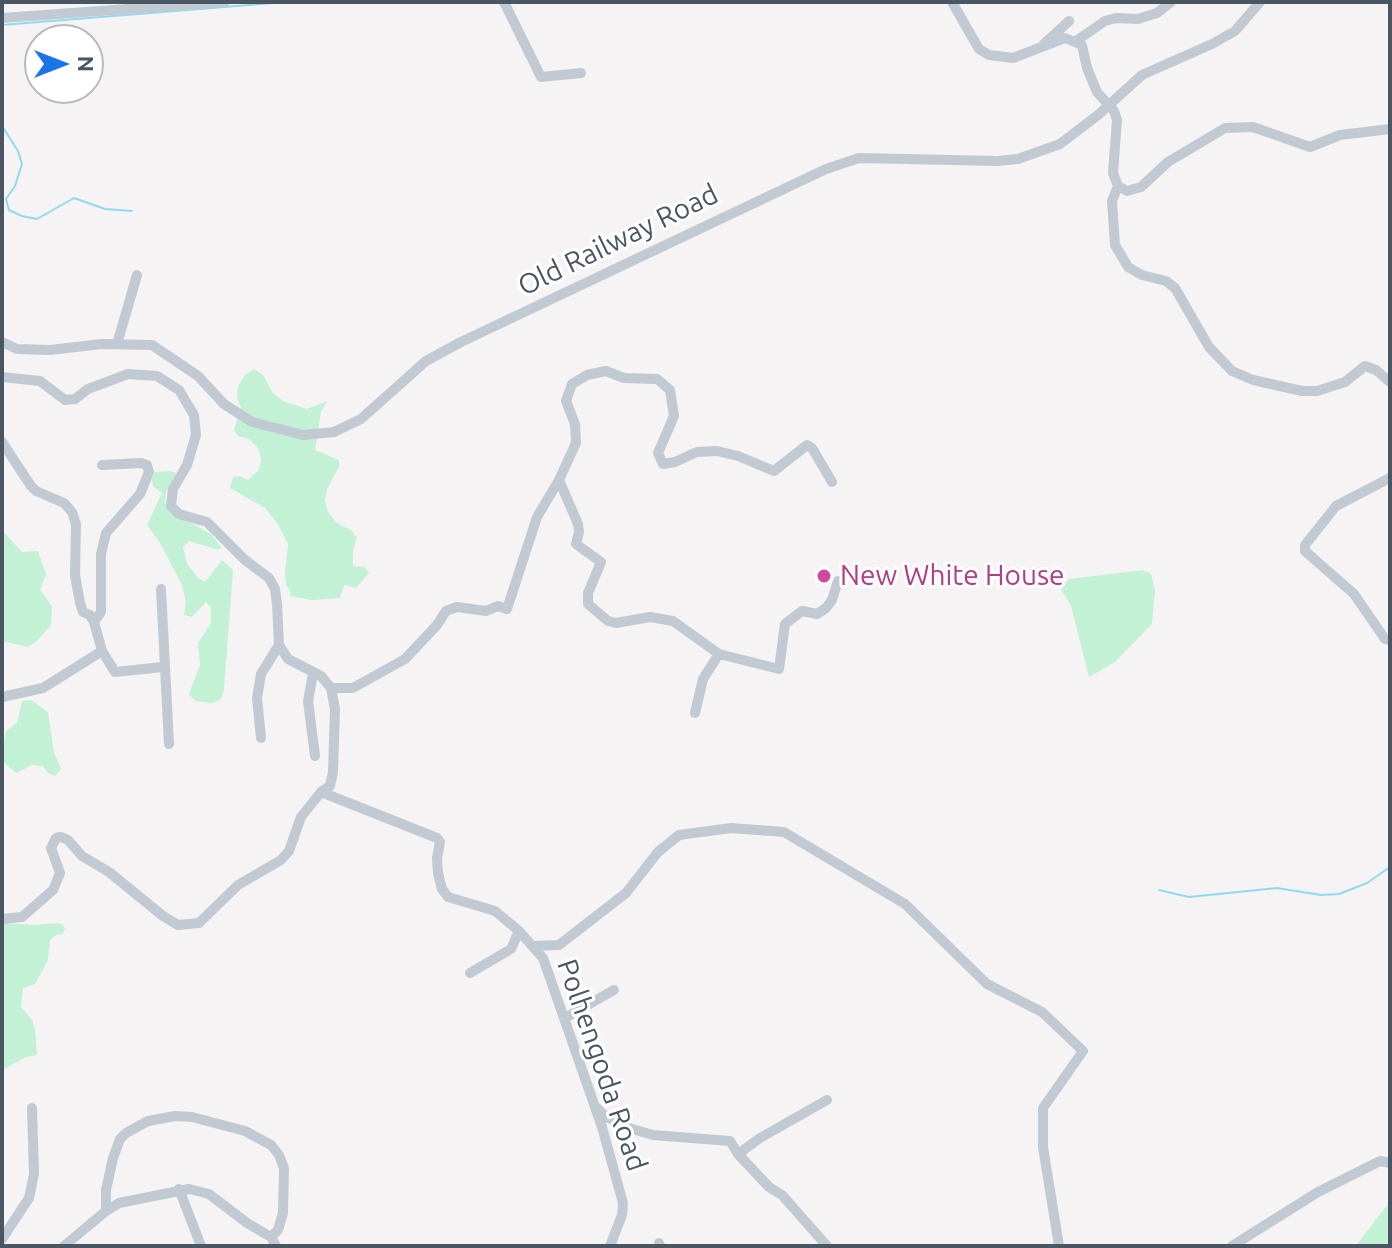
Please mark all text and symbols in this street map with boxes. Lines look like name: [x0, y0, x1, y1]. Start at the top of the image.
north arrow: [24, 24, 104, 104]
text: N: [74, 56, 99, 72]
street label: Old Railway Road: [513, 177, 723, 303]
place label: New White House: [840, 559, 1065, 593]
marker: New White House: [815, 567, 833, 585]
street label: Polhengoda Road: [550, 955, 654, 1175]

